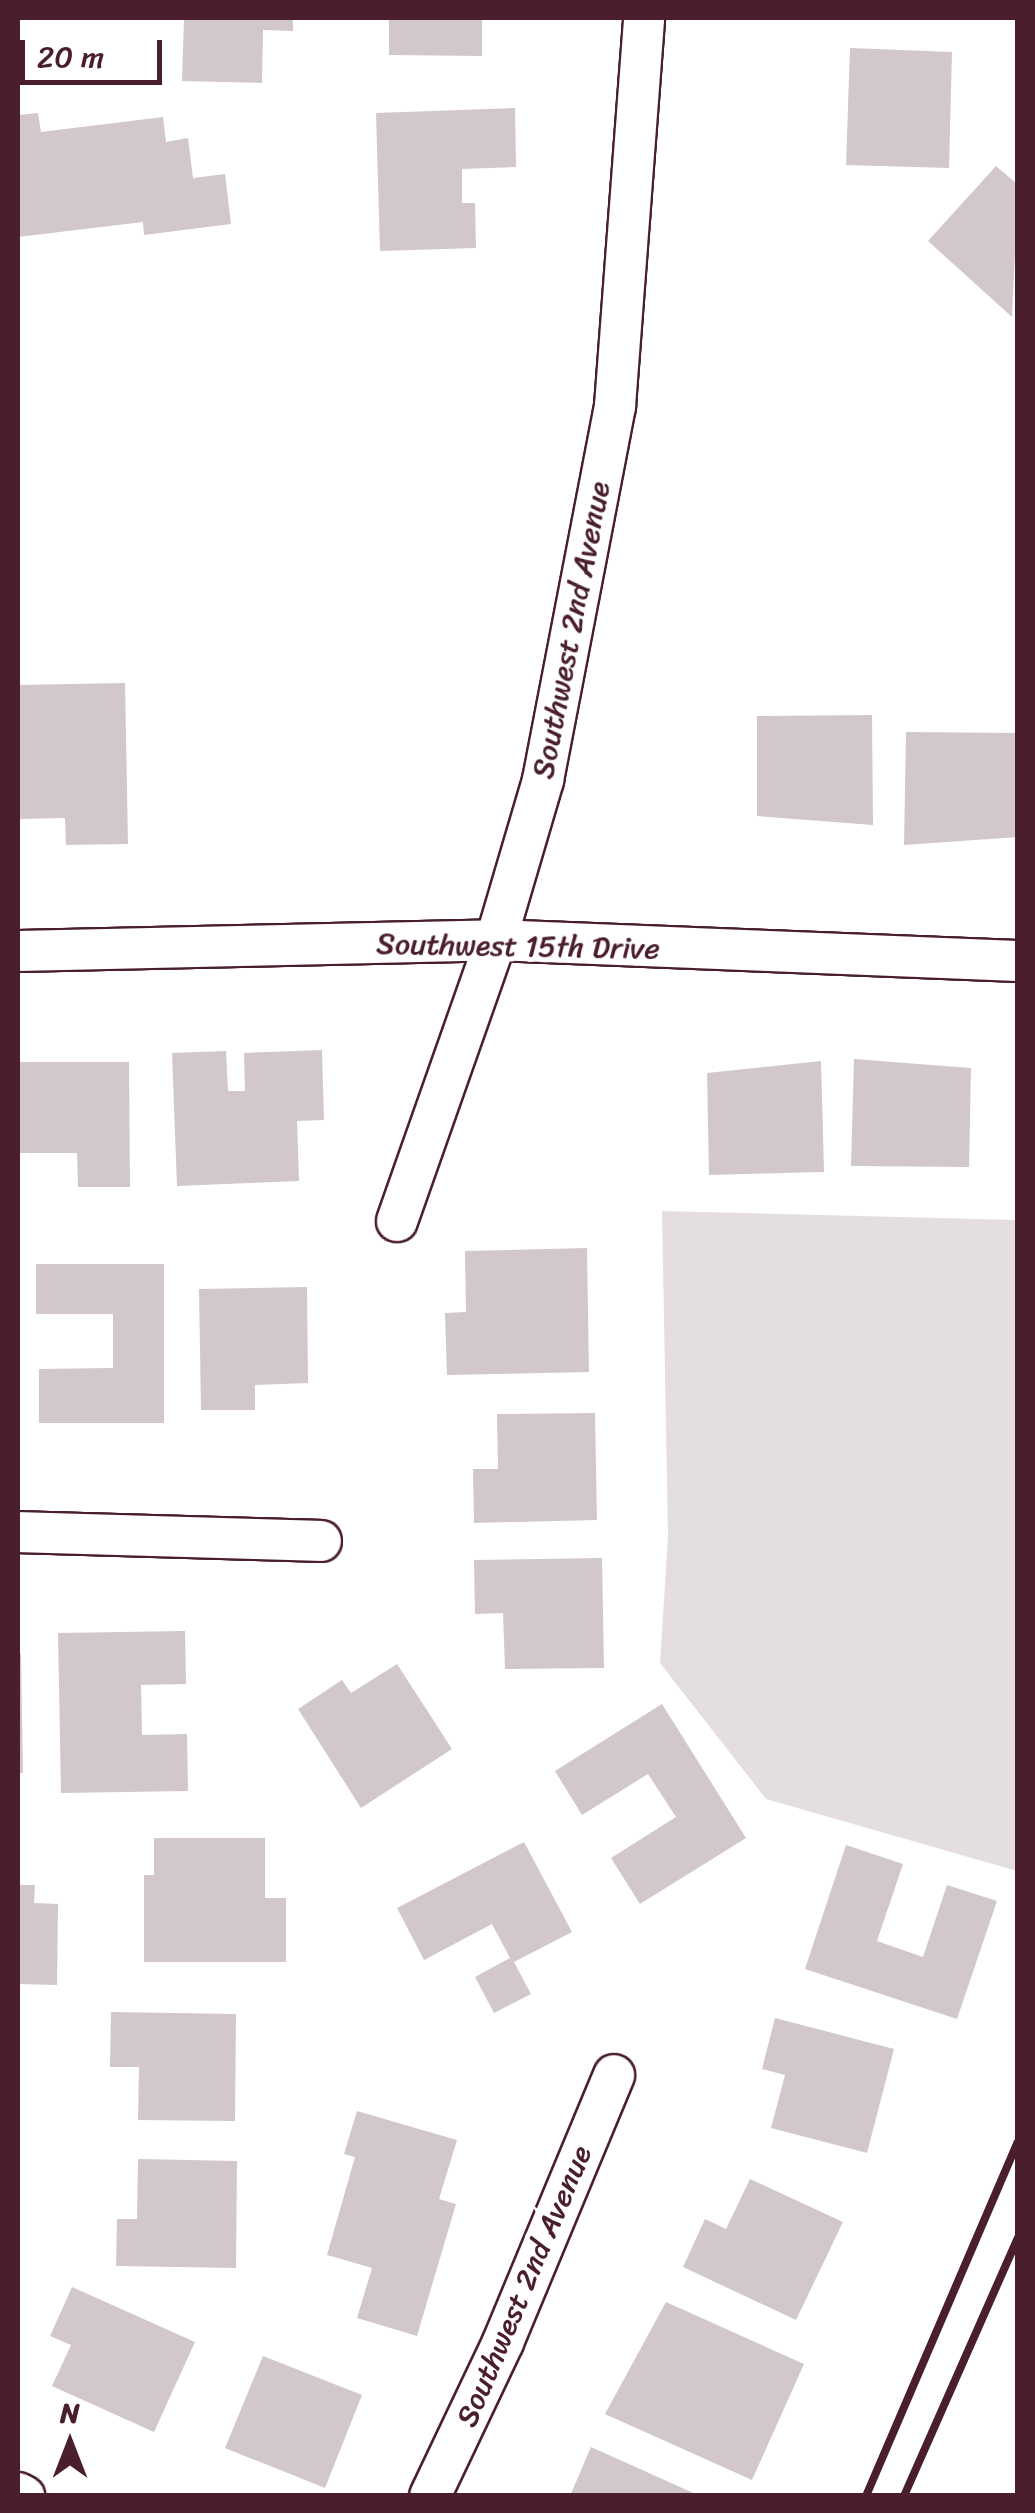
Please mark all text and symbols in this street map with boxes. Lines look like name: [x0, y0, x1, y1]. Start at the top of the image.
scale bar: [25, 20, 168, 82]
text: 20 m: [37, 30, 104, 84]
street label: Southwest 2nd Avenue: [525, 478, 617, 782]
street label: Southwest 15th Drive: [375, 926, 661, 966]
street label: Southwest 2nd Avenue: [448, 2140, 600, 2432]
text: N: [60, 2388, 80, 2437]
north arrow: [20, 2393, 120, 2493]

